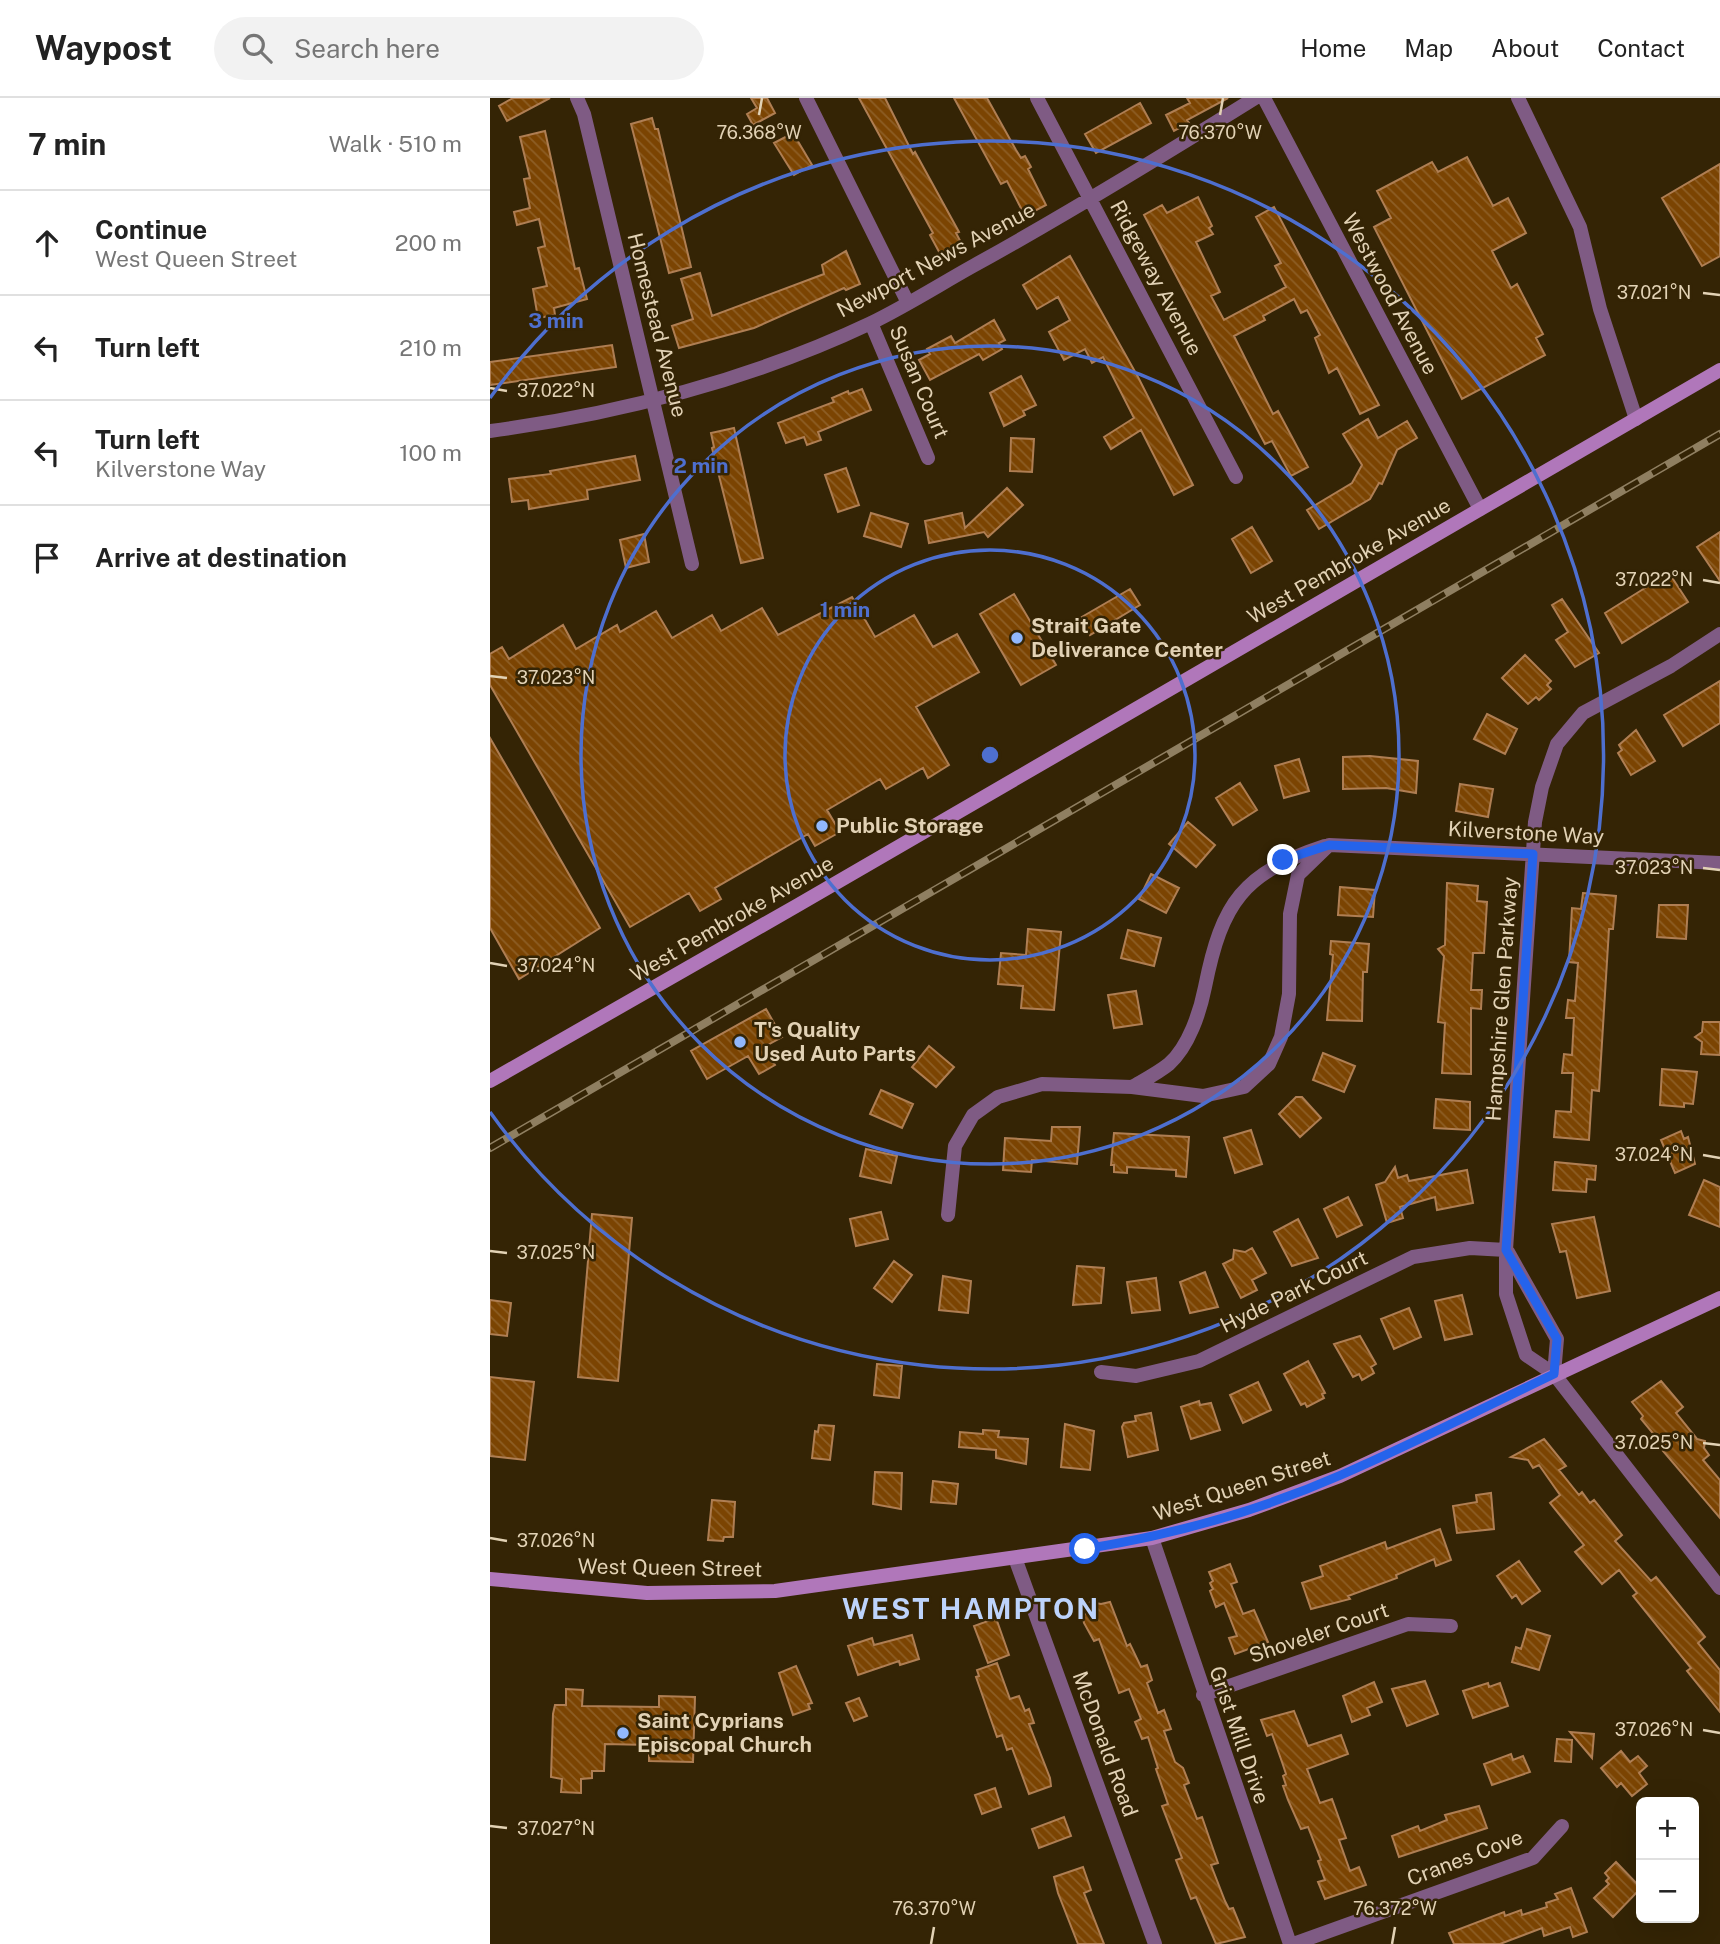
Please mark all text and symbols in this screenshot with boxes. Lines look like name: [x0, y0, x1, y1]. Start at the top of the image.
search box: [214, 17, 704, 80]
text: Waypost: [35, 29, 172, 67]
icon: search: [238, 29, 276, 67]
text: Search here: [294, 33, 440, 64]
text: Home: [1300, 34, 1366, 62]
text: Map: [1404, 34, 1453, 62]
text: About: [1491, 34, 1559, 62]
text: Contact: [1597, 34, 1685, 62]
text: 76.368°W: [716, 122, 802, 143]
text: 76.370°W: [1178, 122, 1262, 143]
text: 7 min: [28, 126, 106, 162]
text: Walk · 510 m: [329, 130, 462, 157]
street label: Ridgeway Avenue: [1105, 196, 1208, 360]
street label: Newport News Avenue: [832, 197, 1039, 322]
street label: Westwood Avenue: [1337, 209, 1444, 379]
text: Continue: [95, 214, 207, 245]
icon: ahead: [28, 224, 66, 262]
text: 200 m: [395, 229, 462, 256]
street label: Homestead Avenue: [622, 230, 693, 420]
text: West Queen Street: [95, 245, 297, 272]
text: 37.021°N: [1617, 282, 1691, 303]
text: 3 min: [528, 308, 584, 333]
street label: Susan Court: [884, 321, 954, 442]
icon: left: [28, 329, 66, 367]
text: Turn left: [95, 332, 200, 363]
text: 210 m: [399, 334, 462, 361]
text: 37.022°N: [517, 380, 595, 401]
text: Turn left: [95, 424, 200, 455]
icon: left: [28, 434, 66, 472]
text: 100 m: [399, 439, 462, 466]
text: 2 min: [673, 453, 729, 478]
text: Kilverstone Way: [95, 455, 266, 482]
street label: West Pembroke Avenue: [1243, 492, 1455, 629]
icon: arrive: [28, 539, 66, 577]
text: Arrive at destination: [95, 542, 347, 573]
text: 37.022°N: [1615, 569, 1693, 590]
text: 1 min: [820, 597, 870, 622]
place label: Strait Gate Deliverance Center: [1031, 613, 1223, 662]
marker: Strait Gate Deliverance Center: [1009, 630, 1025, 646]
text: 37.023°N: [517, 667, 595, 688]
centre of rings: [978, 743, 1002, 767]
place label: Public Storage: [836, 813, 984, 838]
street label: Kilverstone Way: [1447, 816, 1605, 849]
marker: Public Storage: [814, 818, 830, 834]
route end: [1267, 844, 1298, 875]
street label: West Pembroke Avenue: [626, 850, 838, 987]
text: 37.023°N: [1615, 857, 1693, 878]
street label: Hampshire Glen Parkway: [1480, 876, 1523, 1122]
text: 37.024°N: [517, 955, 595, 976]
place label: T's Quality Used Auto Parts: [754, 1017, 916, 1066]
marker: T's Quality Used Auto Parts: [732, 1034, 748, 1050]
text: 37.024°N: [1615, 1144, 1693, 1165]
text: 37.025°N: [517, 1242, 595, 1263]
street label: Hyde Park Court: [1216, 1245, 1372, 1338]
text: 37.025°N: [1615, 1432, 1693, 1453]
street label: West Queen Street: [1150, 1445, 1334, 1526]
text: 37.026°N: [517, 1530, 595, 1551]
route start: [1069, 1533, 1100, 1564]
street label: West Queen Street: [577, 1553, 763, 1582]
district label: WEST HAMPTON: [842, 1592, 1100, 1625]
street label: Shoveler Court: [1246, 1597, 1392, 1668]
street label: Grist Mill Drive: [1204, 1663, 1275, 1807]
street label: McDonald Road: [1068, 1668, 1143, 1820]
place label: Saint Cyprians Episcopal Church: [637, 1708, 812, 1757]
text: 37.026°N: [1615, 1719, 1693, 1740]
marker: Saint Cyprians Episcopal Church: [615, 1725, 631, 1741]
map controls: [1636, 1797, 1699, 1923]
button: +: [1636, 1797, 1699, 1860]
text: 37.027°N: [517, 1818, 595, 1839]
street label: Cranes Cove: [1403, 1824, 1526, 1891]
button: −: [1636, 1860, 1699, 1923]
text: 76.370°W: [892, 1898, 976, 1919]
text: 76.372°W: [1353, 1898, 1437, 1919]

